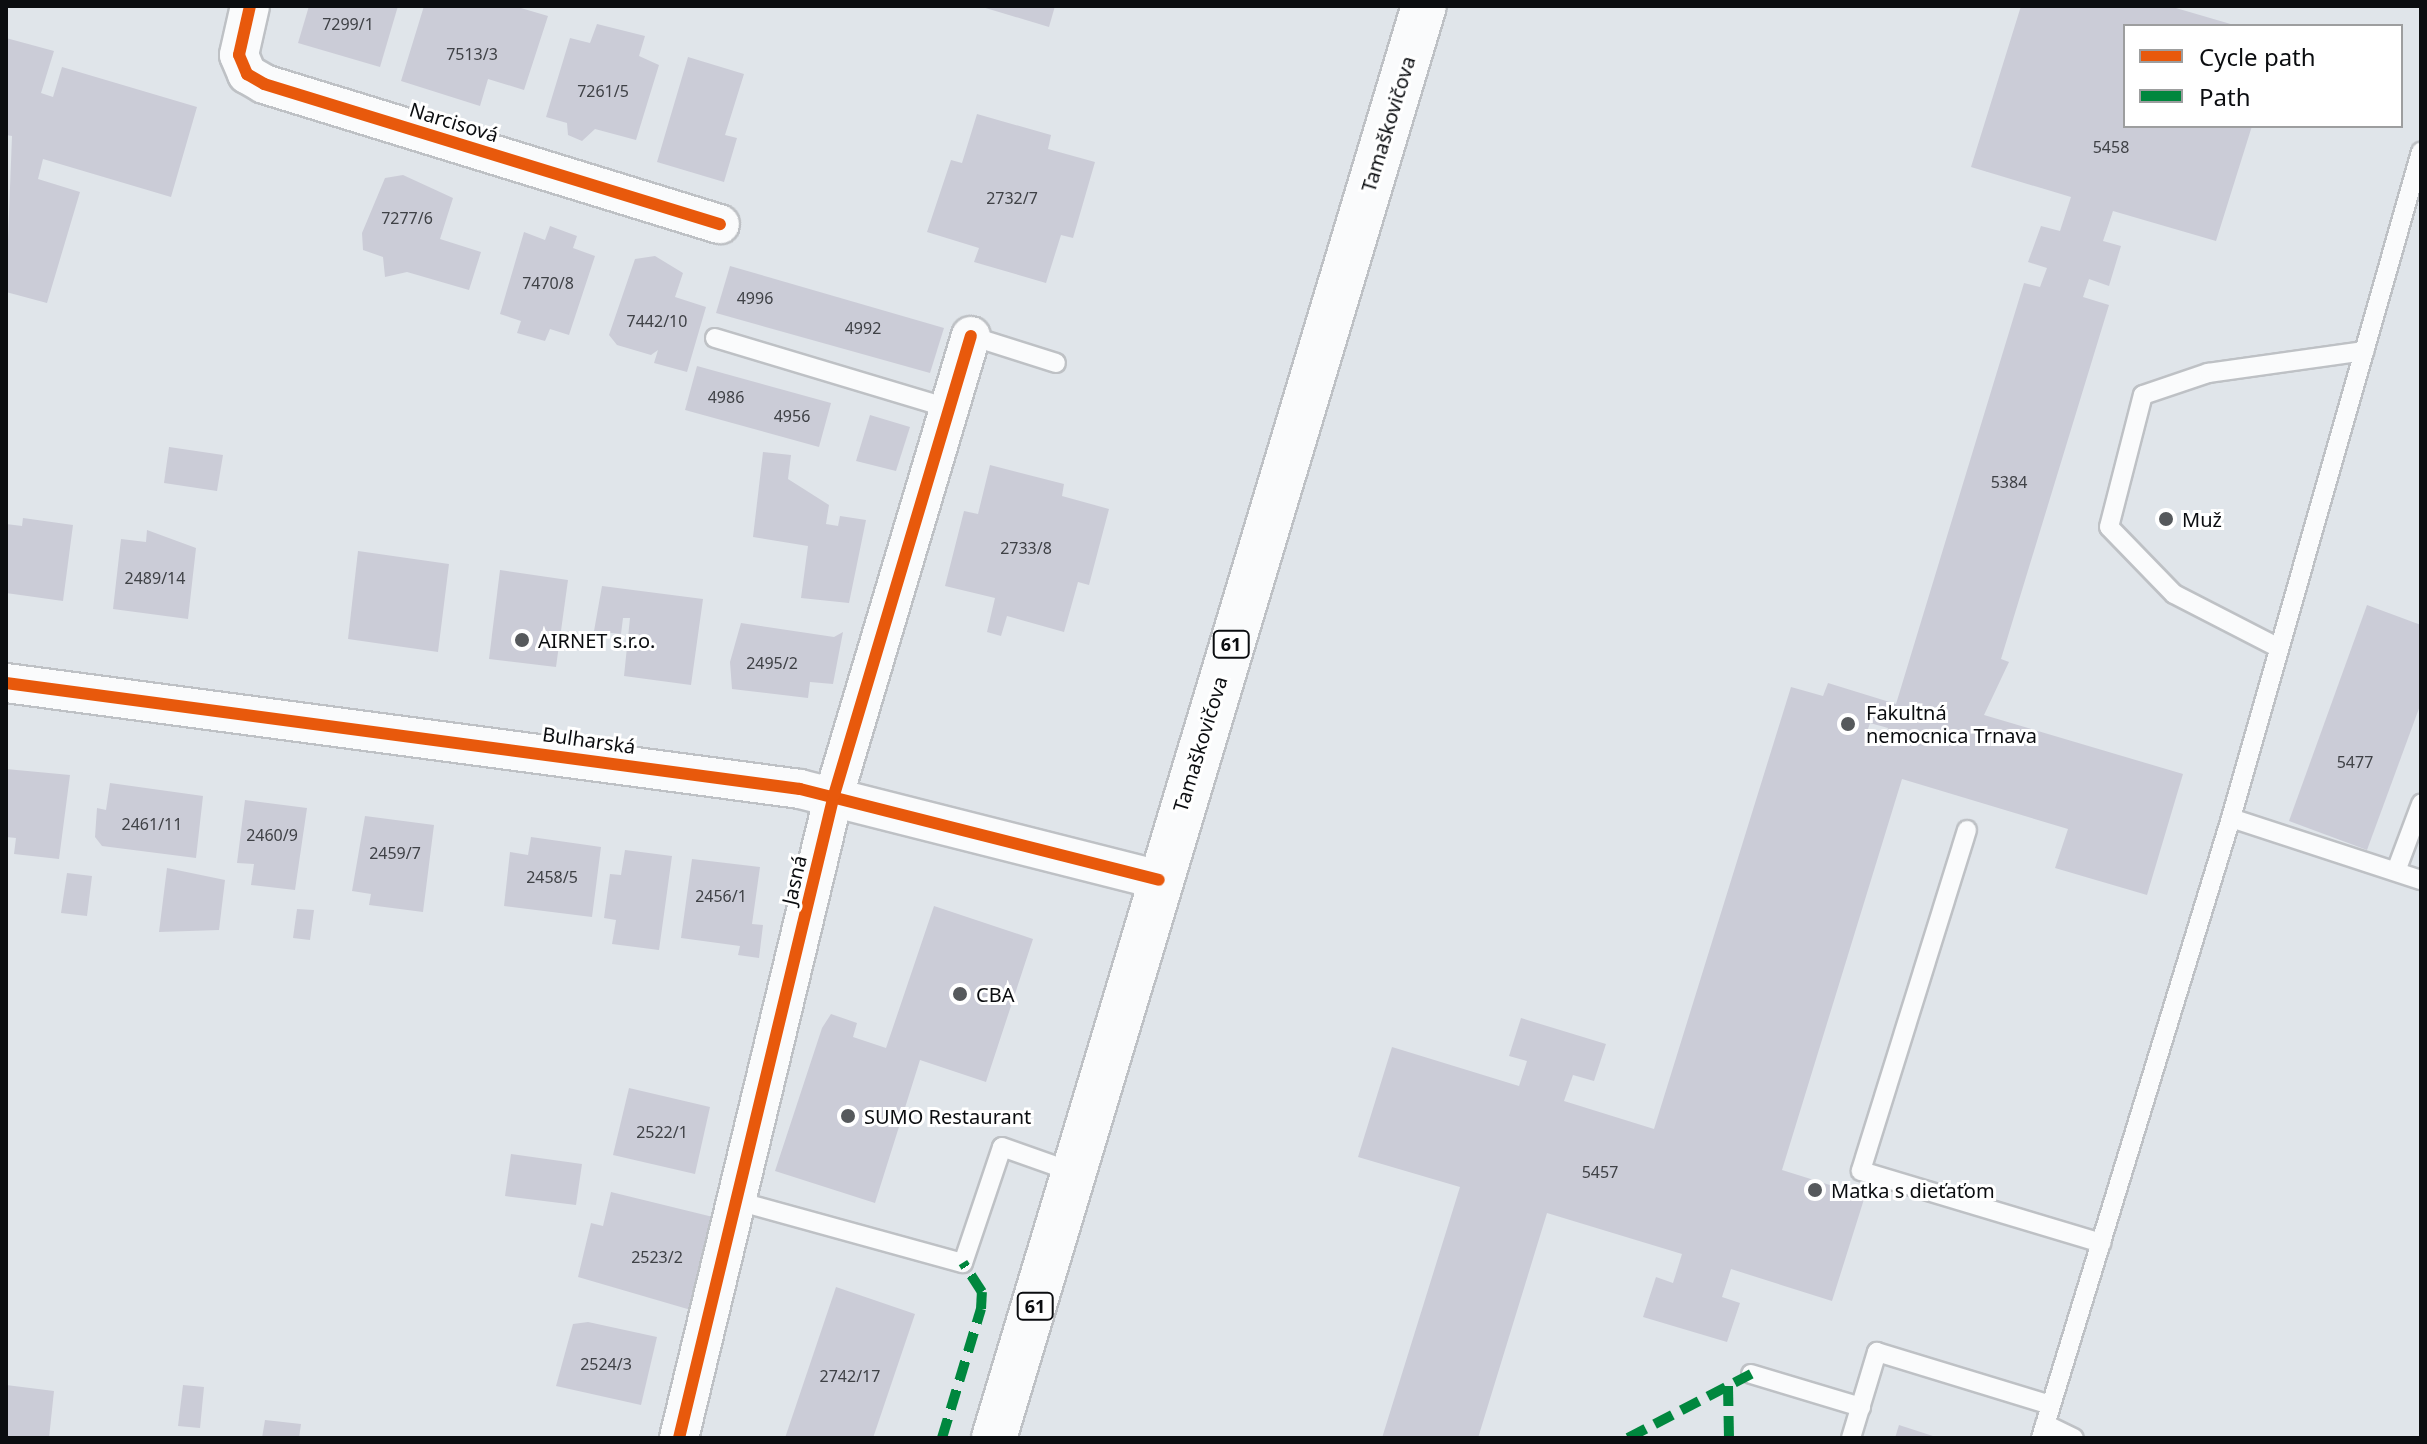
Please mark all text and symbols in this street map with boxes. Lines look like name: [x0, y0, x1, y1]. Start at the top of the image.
house number: 7299/1: [322, 14, 374, 34]
legend: [2123, 24, 2403, 128]
text: Cycle path: [2199, 40, 2316, 73]
house number: 7513/3: [446, 44, 498, 64]
street label: Tamaškovičova: [1356, 53, 1420, 195]
text: Path: [2199, 80, 2250, 113]
house number: 7261/5: [577, 81, 629, 101]
street label: Narcisová: [407, 97, 501, 147]
house number: 5458: [2093, 137, 2129, 157]
house number: 2732/7: [986, 188, 1038, 208]
house number: 7277/6: [381, 208, 433, 228]
house number: 7470/8: [522, 273, 574, 293]
house number: 4996: [737, 288, 773, 308]
house number: 7442/10: [627, 311, 687, 331]
house number: 4992: [845, 318, 881, 338]
house number: 4986: [708, 387, 744, 407]
house number: 4956: [774, 406, 810, 426]
house number: 5384: [1991, 472, 2027, 492]
place label: Muž: [2182, 507, 2222, 531]
marker: Muž: [2157, 510, 2175, 528]
house number: 2733/8: [1000, 538, 1052, 558]
house number: 2489/14: [125, 568, 185, 588]
place label: AIRNET s.r.o.: [538, 628, 655, 652]
road number: 61: [1211, 630, 1251, 658]
marker: AIRNET s.r.o.: [513, 631, 531, 649]
house number: 2495/2: [746, 653, 798, 673]
street label: Tamaškovičova: [1168, 673, 1232, 815]
place label: Fakultná nemocnica Trnava: [1866, 700, 2037, 747]
marker: Fakultná nemocnica Trnava: [1837, 713, 1859, 735]
street label: Bulharská: [541, 722, 637, 758]
house number: 5477: [2337, 752, 2373, 772]
house number: 2461/11: [122, 814, 182, 834]
house number: 2460/9: [246, 825, 298, 845]
house number: 2459/7: [369, 843, 421, 863]
street label: Jasná: [777, 853, 811, 907]
house number: 2458/5: [526, 867, 578, 887]
house number: 2456/1: [695, 886, 747, 906]
place label: CBA: [976, 982, 1014, 1006]
marker: CBA: [951, 985, 969, 1003]
place label: SUMO Restaurant: [864, 1104, 1031, 1128]
marker: SUMO Restaurant: [839, 1107, 857, 1125]
house number: 2522/1: [636, 1122, 688, 1142]
house number: 5457: [1582, 1162, 1618, 1182]
place label: Matka s dieťaťom: [1831, 1178, 1995, 1202]
marker: Matka s dieťaťom: [1806, 1181, 1824, 1199]
house number: 2523/2: [631, 1247, 683, 1267]
road number: 61: [1015, 1292, 1055, 1320]
house number: 2524/3: [580, 1354, 632, 1374]
house number: 2742/17: [820, 1366, 880, 1386]

